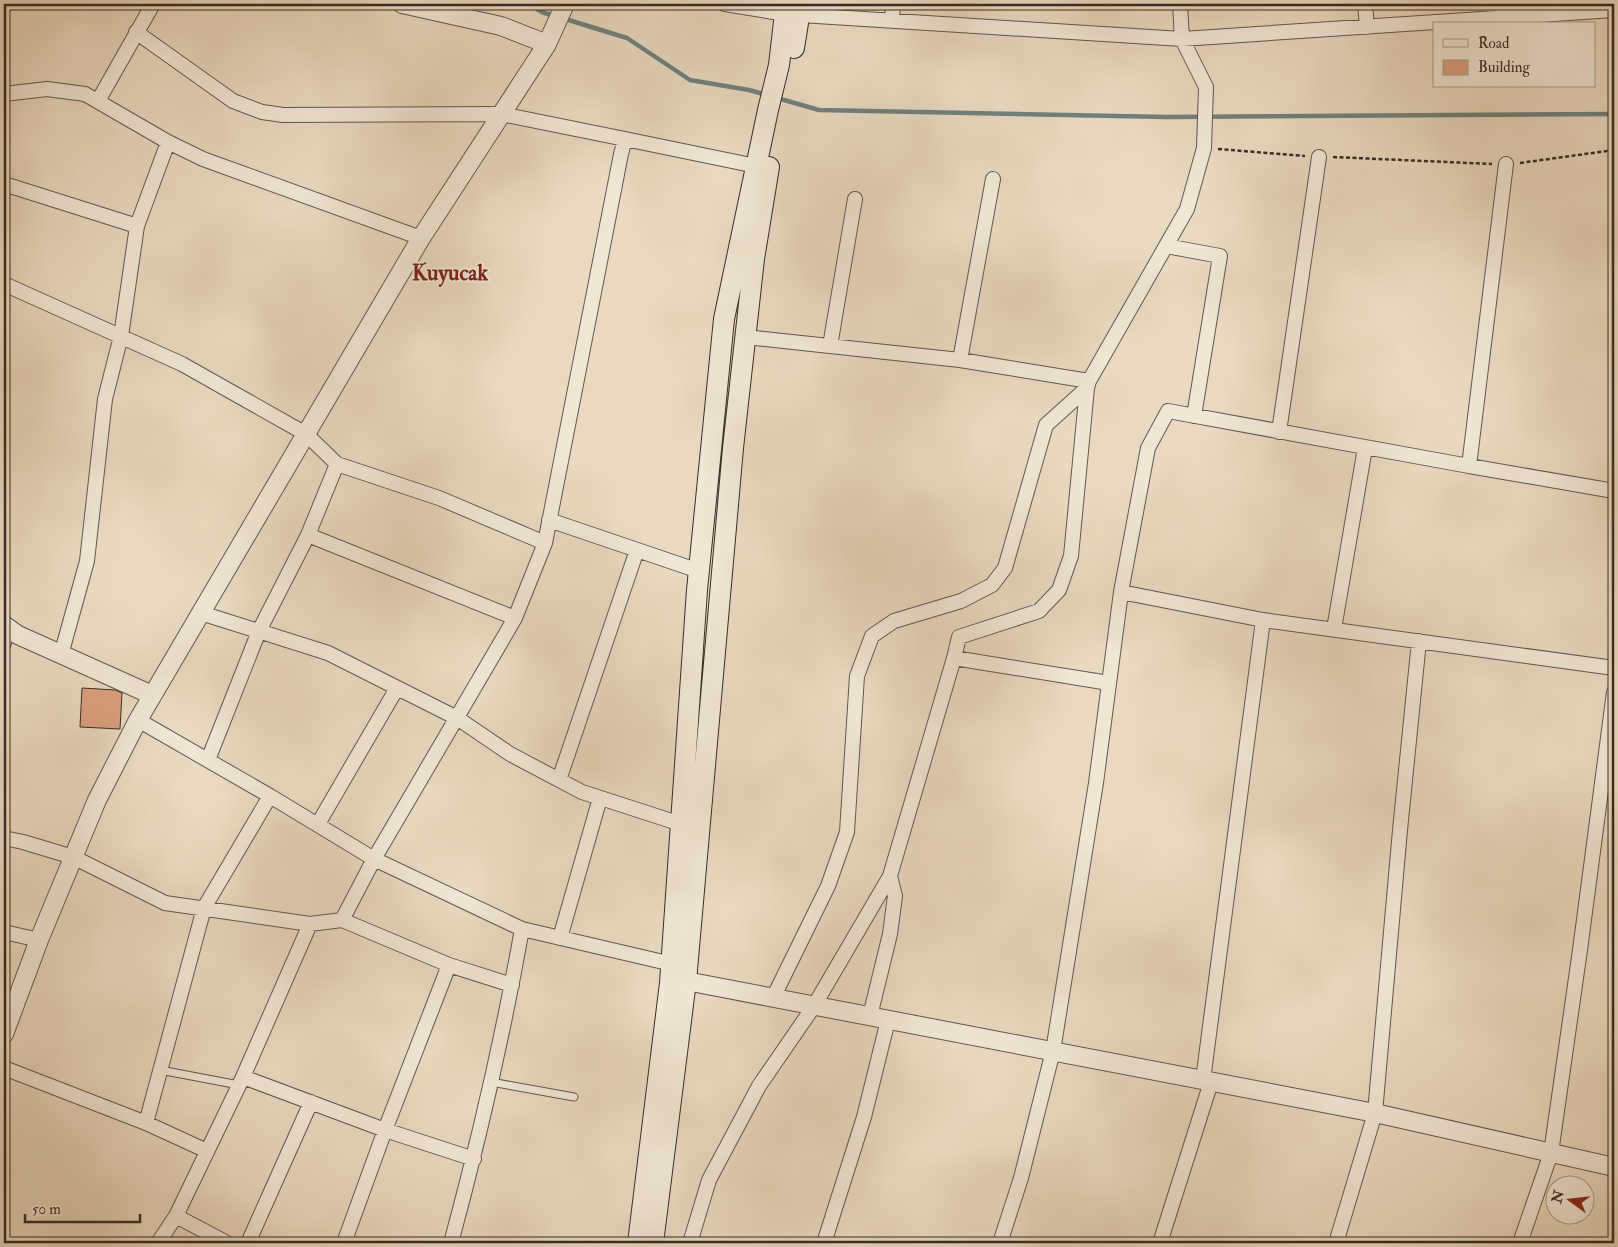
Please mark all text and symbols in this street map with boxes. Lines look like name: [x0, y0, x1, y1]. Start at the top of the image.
legend: [1433, 22, 1596, 88]
text: Road: [1478, 34, 1510, 53]
text: Building: [1478, 58, 1530, 77]
district label: Kuyucak: [412, 259, 488, 288]
north arrow: [1546, 1174, 1596, 1224]
text: N: [1548, 1188, 1568, 1206]
scale bar: [25, 1192, 140, 1224]
text: 50 m: [32, 1200, 61, 1219]

